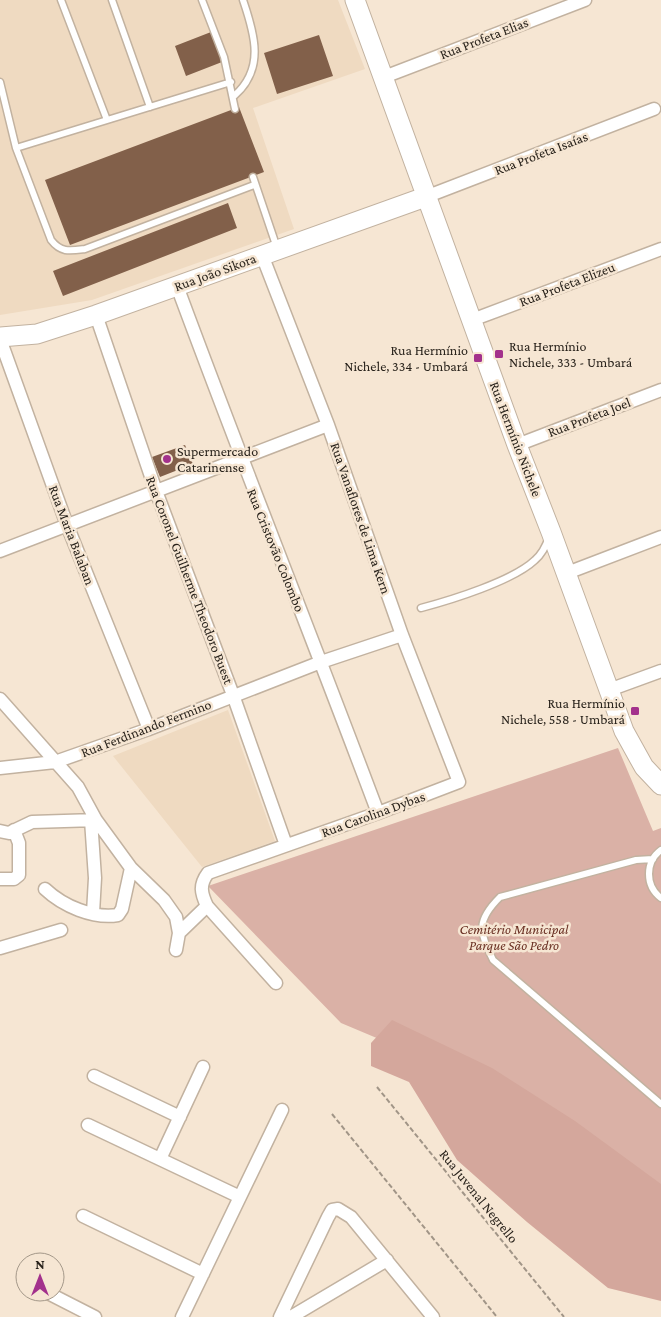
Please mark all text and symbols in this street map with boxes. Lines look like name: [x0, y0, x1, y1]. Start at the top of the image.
street label: Rua Profeta Elias: [437, 14, 531, 62]
street label: Rua Profeta Isaías: [492, 128, 590, 178]
street label: Rua João Sikora: [172, 250, 259, 294]
street label: Rua Profeta Elizeu: [517, 258, 618, 310]
place label: Rua Hermínio Nichele, 333 - Umbará: [509, 338, 633, 370]
place label: Rua Hermínio Nichele, 334 - Umbará: [344, 342, 469, 374]
marker: Rua Hermínio Nichele, 333 - Umbará: [493, 348, 505, 360]
marker: Rua Hermínio Nichele, 334 - Umbará: [472, 352, 484, 364]
street label: Rua Hermínio Nichele: [487, 379, 545, 499]
street label: Rua Profeta Joel: [545, 394, 633, 440]
street label: Rua Vanaflores de Lima Kern: [328, 440, 395, 596]
place label: Supermercado Catarinense: [177, 443, 258, 475]
marker: Supermercado Catarinense: [161, 453, 173, 465]
street label: Rua Coronel Guilherme Theodoro Buest: [143, 474, 237, 687]
street label: Rua Maria Balaban: [46, 483, 99, 588]
street label: Rua Cristovão Colombo: [244, 486, 308, 614]
place label: Rua Hermínio Nichele, 558 - Umbará: [501, 695, 626, 727]
street label: Rua Ferdinando Fermino: [79, 696, 213, 760]
marker: Rua Hermínio Nichele, 558 - Umbará: [629, 705, 641, 717]
street label: Rua Carolina Dybas: [319, 788, 427, 840]
park label: Cemitério Municipal Parque São Pedro: [459, 921, 569, 953]
street label: Rua Juvenal Negrello: [436, 1146, 522, 1246]
north arrow: [15, 1252, 65, 1302]
text: N: [35, 1256, 45, 1272]

